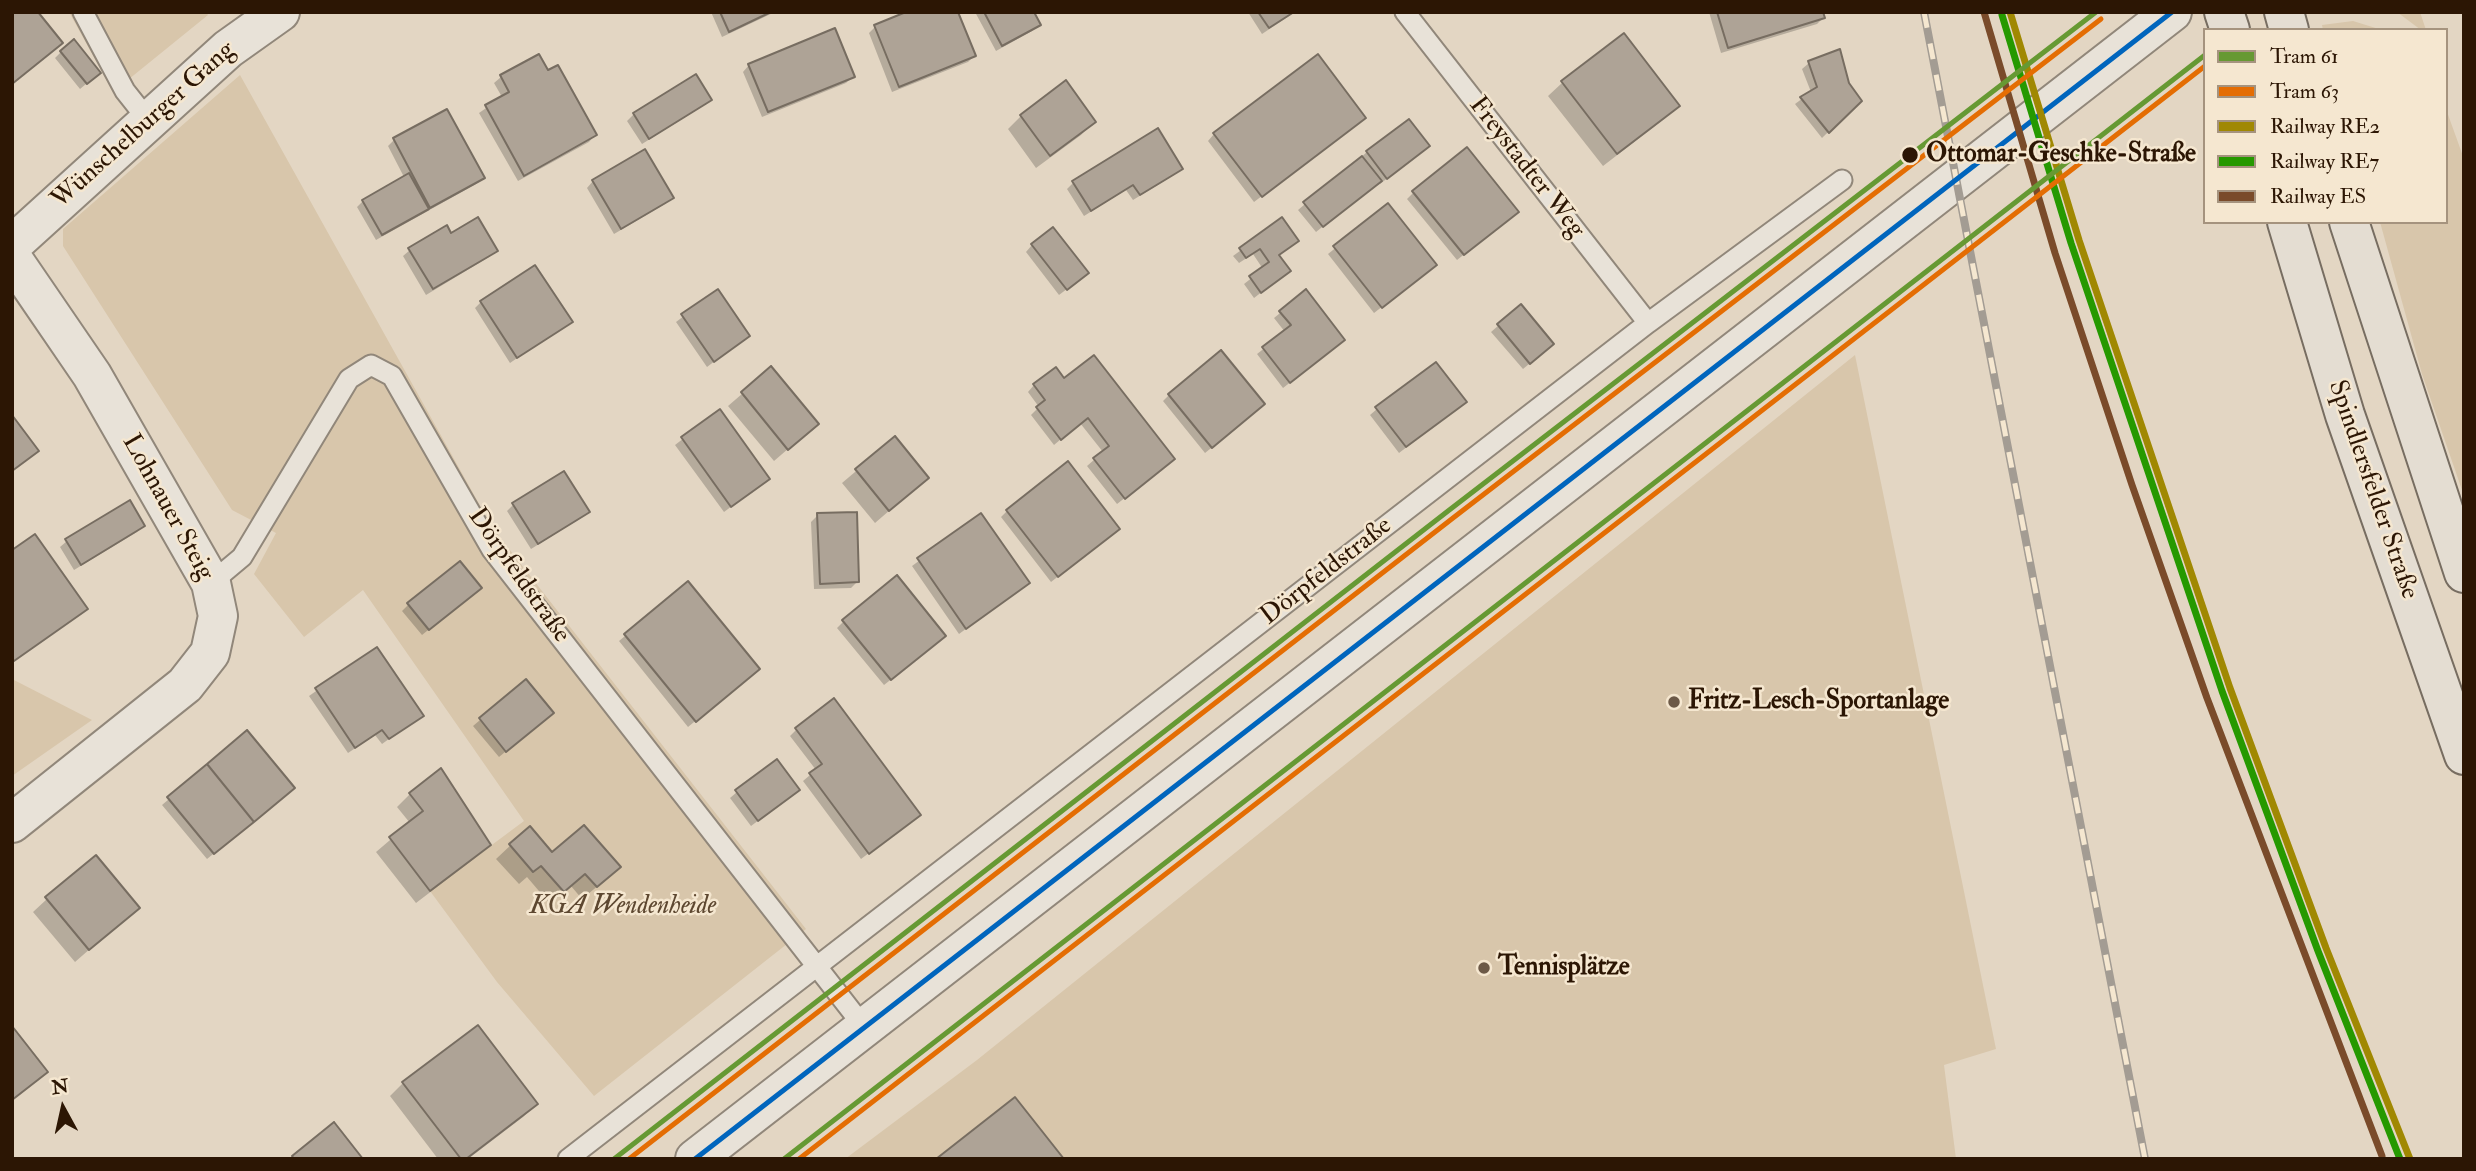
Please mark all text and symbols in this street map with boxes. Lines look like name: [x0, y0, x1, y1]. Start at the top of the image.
legend: [2203, 28, 2448, 224]
street label: Wünschelburger Gang: [46, 35, 242, 217]
text: Tram 61: [2270, 43, 2339, 70]
text: Tram 63: [2270, 78, 2339, 105]
street label: Freystadter Weg: [1461, 91, 1591, 245]
text: Railway RE2: [2270, 113, 2380, 140]
place label: Ottomar-Geschke-Straße: [1926, 139, 2196, 171]
marker: Ottomar-Geschke-Straße: [1900, 145, 1920, 165]
text: Railway RE7: [2270, 148, 2379, 175]
text: Railway ES: [2270, 183, 2366, 210]
street label: Spindlersfelder Straße: [2320, 377, 2424, 603]
street label: Lohnauer Steig: [114, 430, 220, 586]
street label: Dörpfeldstraße: [460, 502, 576, 650]
street label: Dörpfeldstraße: [1255, 511, 1399, 633]
place label: Fritz-Lesch-Sportanlage: [1688, 686, 1949, 718]
marker: Fritz-Lesch-Sportanlage: [1666, 694, 1682, 710]
park label: KGA Wendenheide: [530, 891, 716, 923]
place label: Tennisplätze: [1498, 952, 1630, 984]
marker: Tennisplätze: [1476, 960, 1492, 976]
north arrow: [28, 1073, 98, 1143]
text: N: [50, 1074, 70, 1100]

